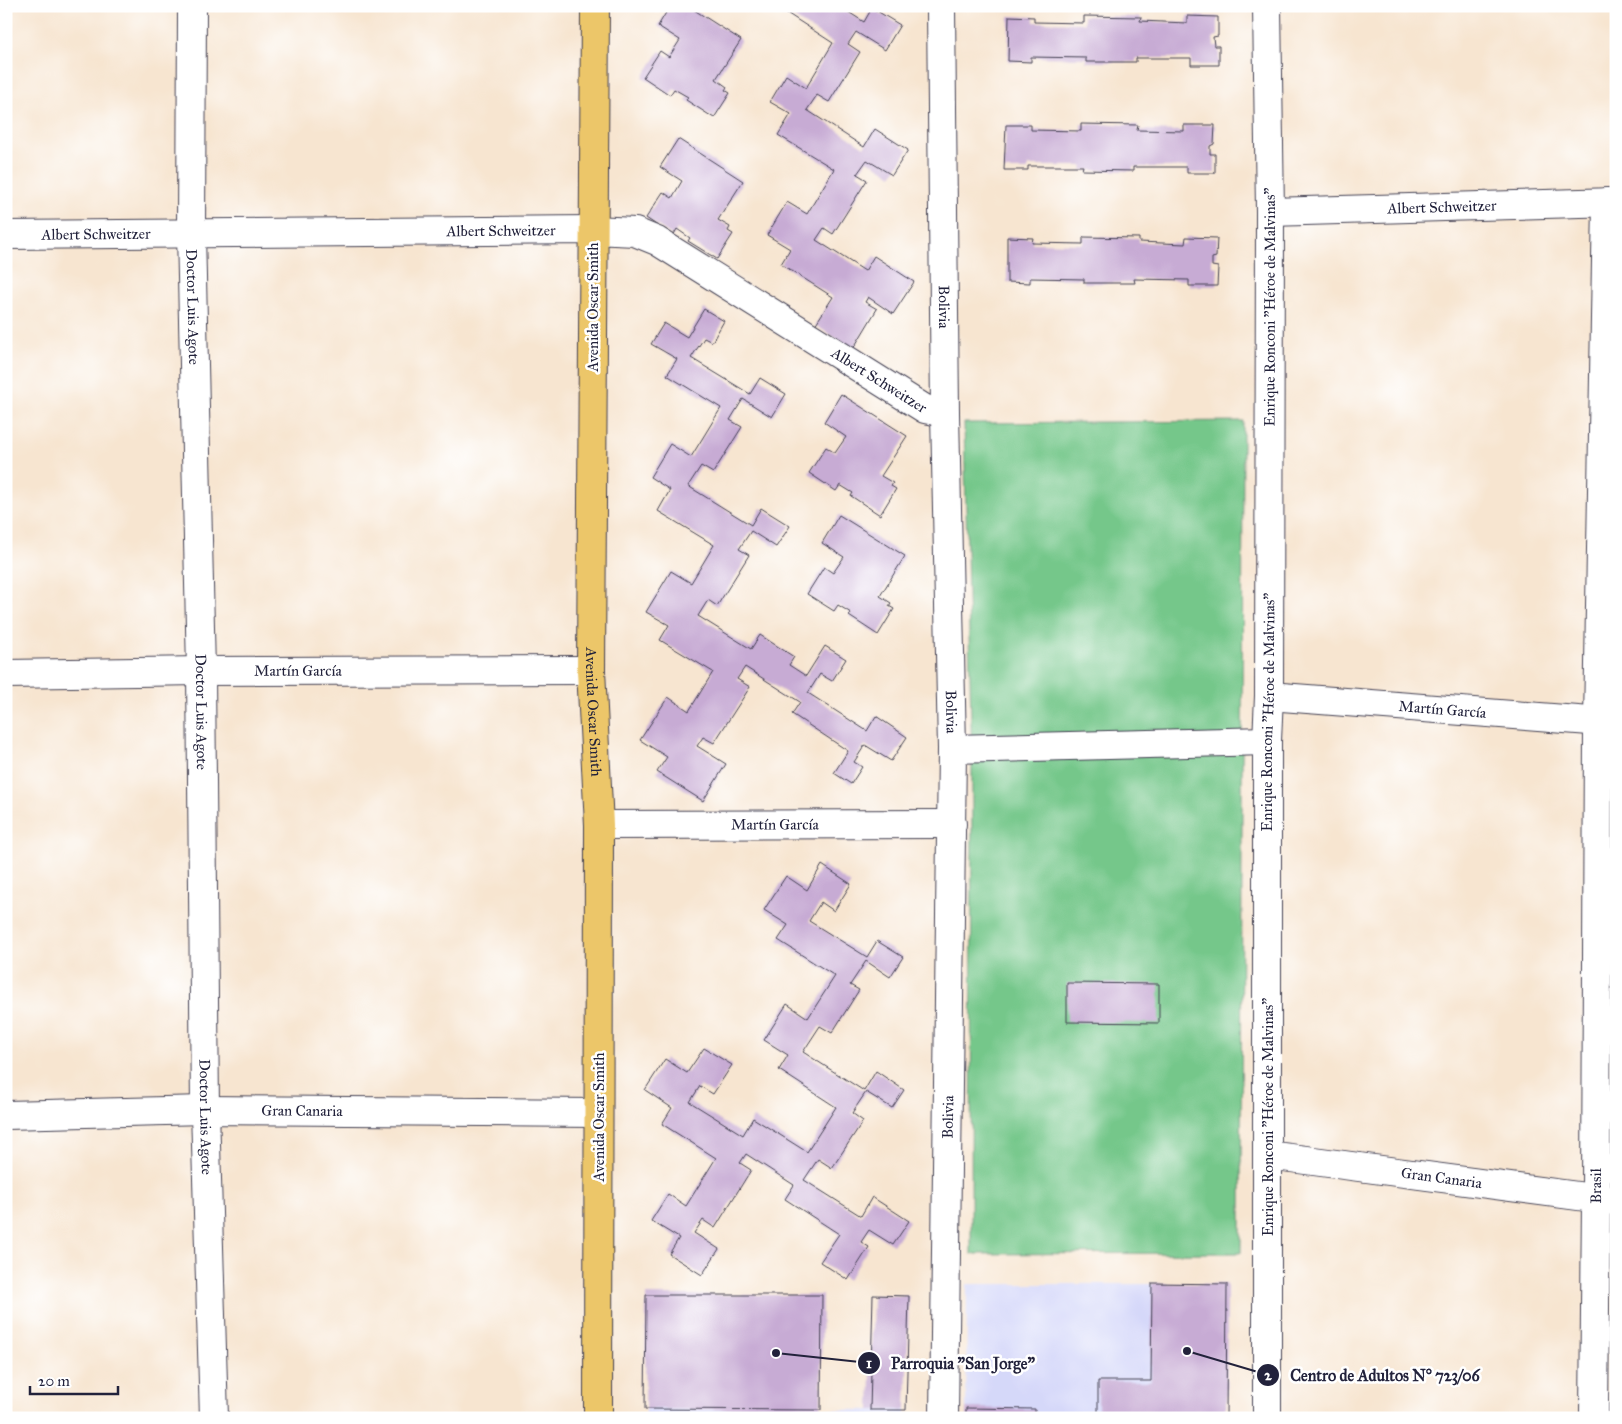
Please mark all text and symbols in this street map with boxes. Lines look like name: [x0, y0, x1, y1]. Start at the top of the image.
street label: Enrique Ronconi "Héroe de Malvinas": [1261, 188, 1280, 426]
street label: Albert Schweitzer: [1386, 196, 1497, 218]
street label: Albert Schweitzer: [445, 221, 556, 240]
street label: Albert Schweitzer: [40, 225, 151, 244]
street label: Avenida Oscar Smith: [584, 242, 602, 373]
street label: Doctor Luis Agote: [182, 249, 203, 365]
street label: Bolivia: [935, 285, 953, 329]
street label: Albert Schweitzer: [827, 343, 930, 417]
street label: Enrique Ronconi "Héroe de Malvinas": [1258, 593, 1278, 831]
street label: Avenida Oscar Smith: [582, 646, 606, 778]
street label: Doctor Luis Agote: [192, 654, 211, 770]
street label: Martín García: [254, 662, 343, 680]
street label: Bolivia: [942, 690, 961, 734]
street label: Martín García: [1398, 697, 1488, 722]
street label: Martín García: [731, 815, 820, 834]
street label: Enrique Ronconi "Héroe de Malvinas": [1259, 998, 1278, 1236]
street label: Avenida Oscar Smith: [590, 1052, 608, 1183]
street label: Doctor Luis Agote: [196, 1059, 216, 1175]
street label: Bolivia: [939, 1095, 957, 1139]
street label: Gran Canaria: [261, 1101, 343, 1120]
street label: Gran Canaria: [1400, 1164, 1484, 1192]
street label: Brasil: [1587, 1167, 1605, 1204]
callout: Parroquia "San Jorge": [856, 1348, 1045, 1379]
text: 1: [866, 1354, 872, 1372]
text: Parroquia "San Jorge": [891, 1354, 1035, 1374]
callout: Centro de Adultos N° 723/06: [1255, 1360, 1490, 1391]
scale bar: [30, 1364, 118, 1396]
text: 2: [1264, 1366, 1272, 1384]
text: Centro de Adultos N° 723/06: [1290, 1366, 1481, 1386]
text: 20 m: [38, 1372, 70, 1390]

